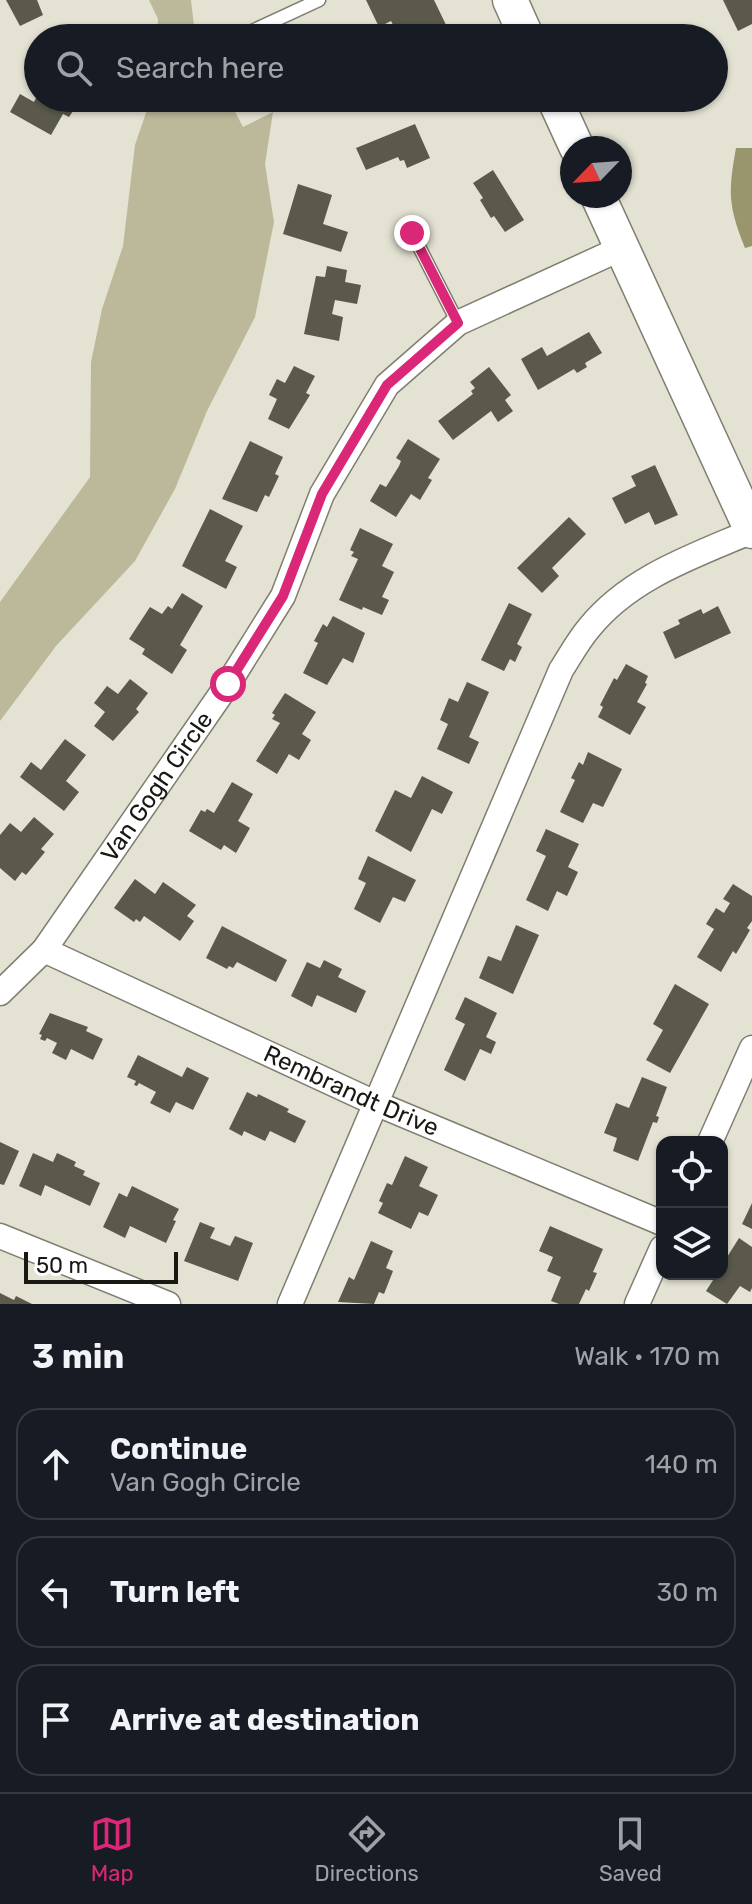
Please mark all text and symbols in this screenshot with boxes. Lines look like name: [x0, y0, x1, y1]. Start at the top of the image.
search box: [24, 24, 728, 112]
icon: search: [52, 46, 96, 90]
text: Search here: [116, 50, 284, 86]
north arrow: [560, 136, 632, 208]
route end: [394, 215, 430, 251]
route start: [210, 666, 246, 702]
street label: Van Gogh Circle: [95, 706, 219, 867]
street label: Rembrandt Drive: [259, 1040, 443, 1142]
map controls: [656, 1136, 728, 1280]
button: locate: [656, 1136, 728, 1208]
button: layers: [656, 1208, 728, 1280]
scale bar: [24, 1248, 178, 1284]
text: 50 m: [36, 1252, 88, 1279]
text: 3 min: [32, 1336, 124, 1377]
text: Walk · 170 m: [574, 1341, 720, 1372]
text: Continue: [110, 1431, 247, 1467]
icon: ahead: [34, 1442, 78, 1486]
text: 140 m: [645, 1449, 718, 1480]
text: Van Gogh Circle: [110, 1467, 301, 1498]
icon: left: [34, 1570, 78, 1614]
text: Turn left: [110, 1574, 240, 1610]
text: 30 m: [656, 1577, 718, 1608]
icon: arrive: [34, 1698, 78, 1742]
text: Arrive at destination: [110, 1702, 420, 1738]
tab: Map: [90, 1812, 134, 1887]
tab: Directions: [314, 1812, 419, 1887]
tab: Saved: [599, 1812, 662, 1887]

